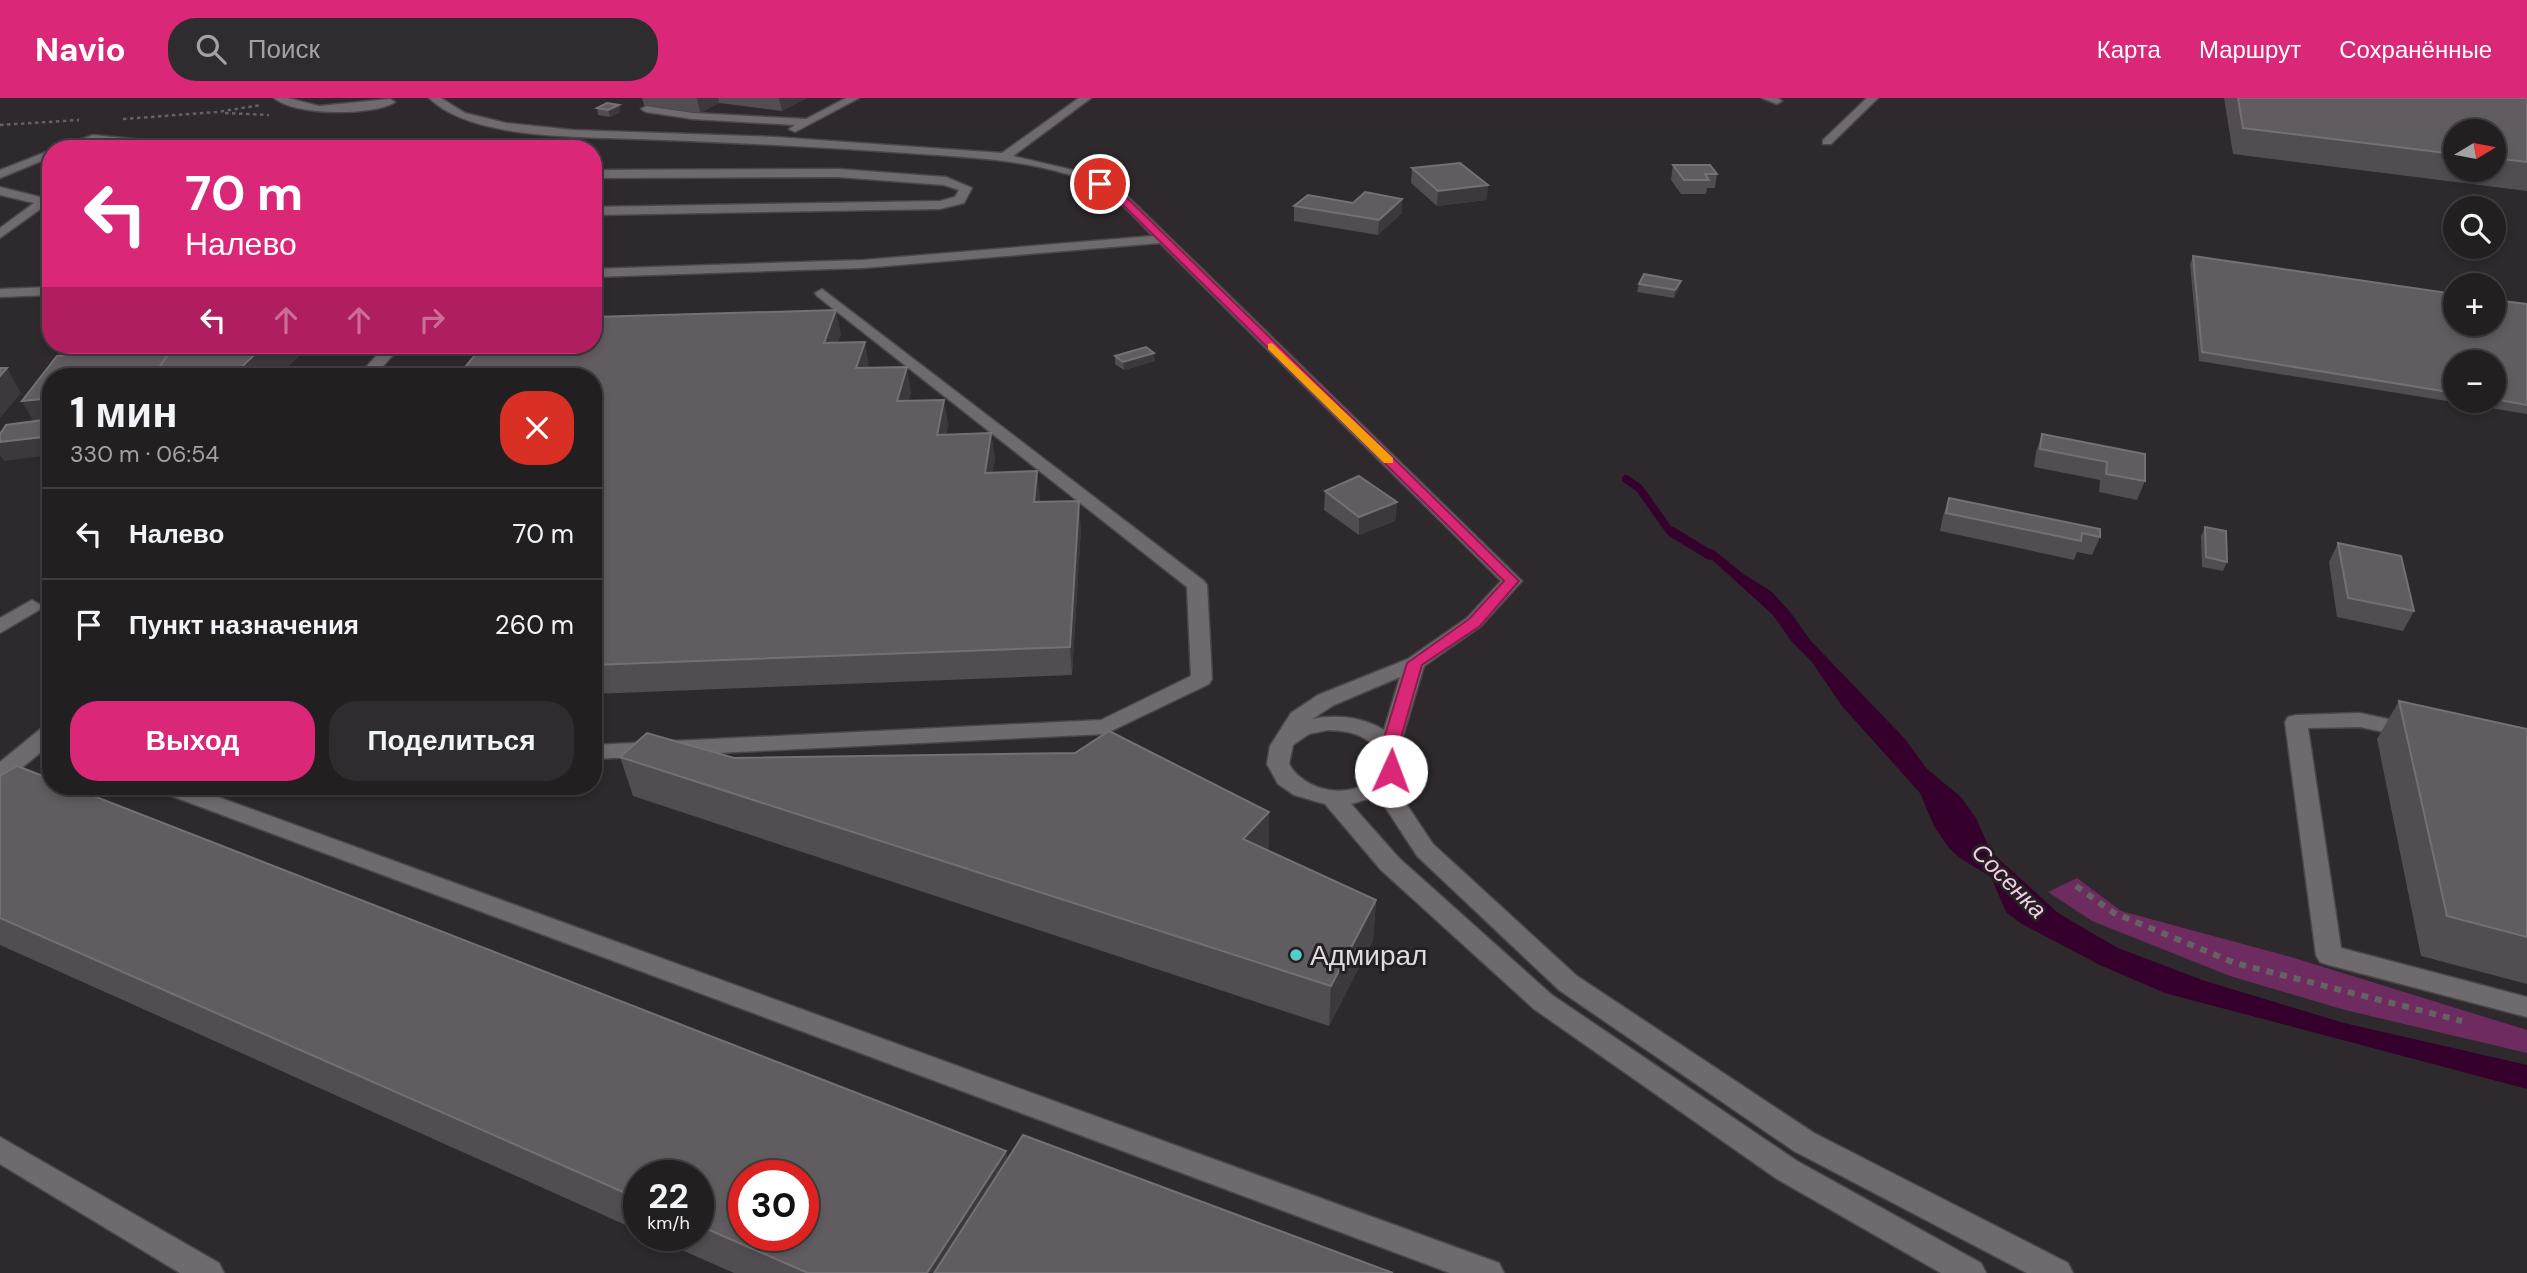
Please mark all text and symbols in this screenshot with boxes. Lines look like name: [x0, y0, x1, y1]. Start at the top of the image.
search box: [168, 18, 658, 81]
text: Navio: [35, 28, 126, 71]
icon: search: [192, 30, 230, 68]
text: Поиск: [248, 32, 320, 66]
text: Карта: [2097, 34, 2161, 65]
text: Маршрут: [2199, 34, 2301, 65]
text: Сохранённые: [2339, 34, 2492, 65]
north arrow: [2443, 119, 2506, 182]
map controls: [2443, 119, 2506, 413]
pin: [1070, 154, 1130, 214]
text: 70 m: [185, 161, 303, 225]
icon: arrive: [1081, 165, 1119, 203]
icon: left: [70, 168, 161, 259]
button: search: [2443, 196, 2506, 259]
text: Налево: [185, 223, 297, 265]
button: +: [2443, 273, 2506, 336]
icon: left: [194, 301, 232, 339]
icon: ahead: [267, 301, 305, 339]
icon: ahead: [340, 301, 378, 339]
icon: right: [413, 301, 451, 339]
button: −: [2443, 350, 2506, 413]
text: 1 мин: [70, 385, 178, 440]
button: close: [500, 391, 574, 465]
text: 330 m · 06:54: [70, 439, 219, 469]
icon: left: [70, 515, 108, 553]
text: Налево: [129, 517, 224, 551]
text: 70 m: [513, 517, 574, 551]
icon: arrive: [70, 606, 108, 644]
text: Пункт назначения: [129, 608, 359, 642]
text: 260 m: [495, 608, 574, 642]
button: Выход: [70, 701, 315, 781]
button: Поделиться: [329, 701, 574, 781]
position arrow: [1354, 734, 1428, 808]
water label: Сосенка: [1965, 836, 2054, 925]
place label: Адмирал: [1310, 937, 1427, 974]
marker: Адмирал: [1288, 947, 1304, 963]
speed limit sign: 30: [728, 1160, 819, 1251]
text: 22: [648, 1173, 689, 1219]
text: km/h: [647, 1211, 690, 1235]

